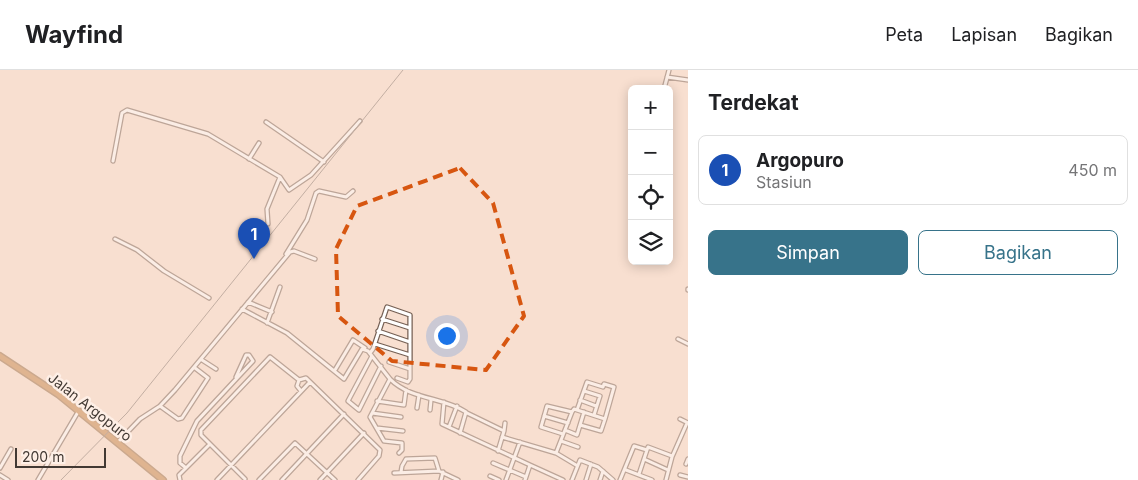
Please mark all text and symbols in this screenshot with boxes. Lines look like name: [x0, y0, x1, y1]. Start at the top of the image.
text: Wayfind: [25, 20, 123, 49]
text: Peta: [885, 24, 923, 45]
text: Lapisan: [951, 24, 1017, 45]
text: Bagikan: [1045, 24, 1113, 45]
map controls: [628, 85, 673, 265]
button: +: [628, 85, 673, 130]
text: Terdekat: [708, 90, 799, 115]
button: −: [628, 130, 673, 175]
text: Argopuro: [756, 149, 844, 172]
text: 1: [722, 160, 728, 180]
text: 450 m: [1068, 160, 1117, 180]
text: Stasiun: [756, 172, 812, 192]
button: locate: [628, 175, 673, 220]
pin: 1: [238, 218, 270, 259]
button: layers: [628, 220, 673, 265]
button: Simpan: [708, 230, 908, 275]
button: Bagikan: [918, 230, 1118, 275]
your location: [434, 323, 460, 349]
street label: Jalan Argopuro: [45, 369, 135, 444]
scale bar: [15, 445, 106, 468]
text: 200 m: [22, 448, 64, 465]

